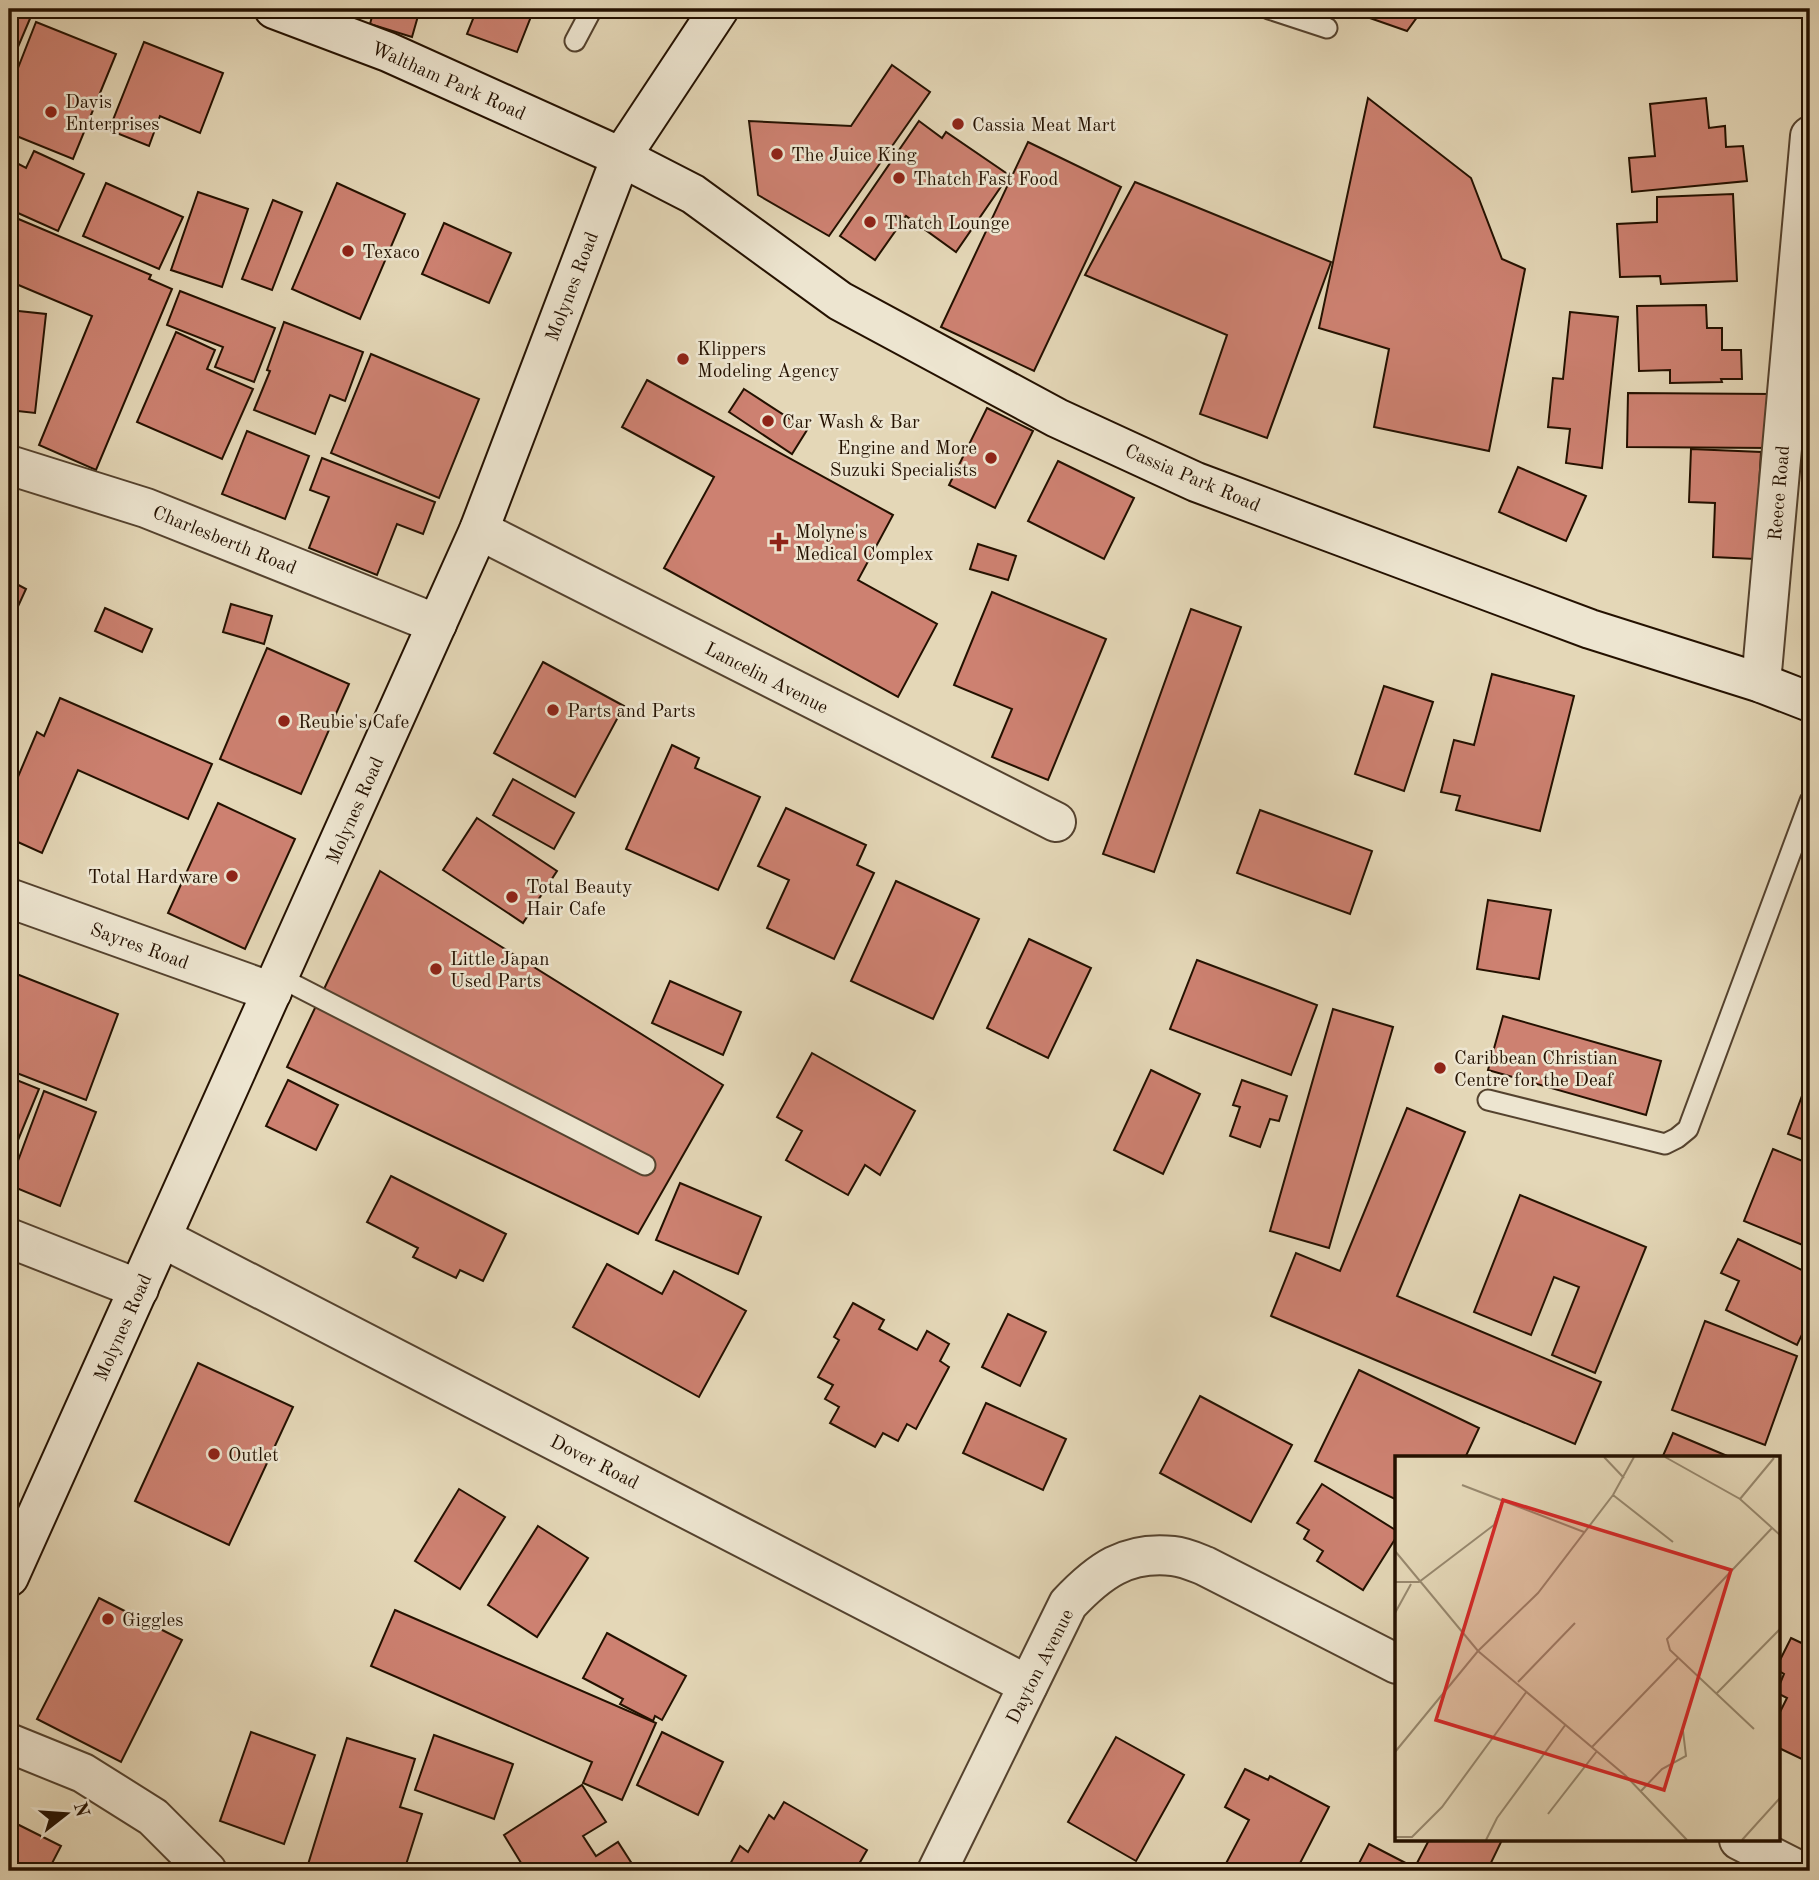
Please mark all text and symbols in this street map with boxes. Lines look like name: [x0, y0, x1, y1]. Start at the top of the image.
street label: Waltham Park Road: [368, 40, 528, 125]
place label: Davis Enterprises: [65, 94, 160, 135]
marker: Davis Enterprises: [43, 104, 59, 120]
marker: Cassia Meat Mart: [950, 116, 966, 132]
place label: Cassia Meat Mart: [972, 117, 1116, 136]
marker: The Juice King: [769, 146, 785, 162]
place label: The Juice King: [791, 147, 918, 166]
marker: Thatch Fast Food: [891, 170, 907, 186]
place label: Thatch Fast Food: [913, 171, 1058, 190]
marker: Thatch Lounge: [862, 214, 878, 230]
place label: Thatch Lounge: [884, 215, 1009, 234]
street label: Molynes Road: [544, 230, 603, 344]
marker: Texaco: [340, 243, 356, 259]
place label: Texaco: [362, 244, 420, 263]
place label: Klippers Modeling Agency: [697, 341, 839, 382]
marker: Klippers Modeling Agency: [675, 351, 691, 367]
marker: Car Wash & Bar: [760, 413, 776, 429]
place label: Car Wash & Bar: [782, 414, 920, 433]
place label: Engine and More Suzuki Specialists: [830, 440, 977, 481]
street label: Cassia Park Road: [1121, 442, 1263, 516]
street label: Reece Road: [1767, 445, 1794, 542]
marker: Engine and More Suzuki Specialists: [983, 450, 999, 466]
street label: Charlesberth Road: [149, 504, 299, 579]
place label: Molyne's Medical Complex: [795, 524, 934, 565]
marker: Molyne's Medical Complex: [769, 532, 789, 552]
street label: Lancelin Avenue: [701, 640, 831, 718]
marker: Parts and Parts: [545, 702, 561, 718]
place label: Parts and Parts: [567, 703, 696, 722]
marker: Reubie's Cafe: [276, 713, 292, 729]
place label: Reubie's Cafe: [298, 714, 409, 733]
street label: Molynes Road: [324, 754, 388, 868]
marker: Total Hardware: [224, 868, 240, 884]
place label: Total Hardware: [88, 869, 218, 888]
place label: Total Beauty Hair Cafe: [526, 879, 632, 920]
marker: Total Beauty Hair Cafe: [504, 889, 520, 905]
street label: Sayres Road: [87, 921, 191, 974]
place label: Little Japan Used Parts: [450, 951, 549, 992]
marker: Little Japan Used Parts: [428, 961, 444, 977]
place label: Caribbean Christian Centre for the Deaf: [1454, 1050, 1618, 1091]
marker: Caribbean Christian Centre for the Deaf: [1432, 1060, 1448, 1076]
street label: Molynes Road: [92, 1271, 156, 1385]
street label: Dover Road: [546, 1433, 641, 1494]
marker: Outlet: [206, 1446, 222, 1462]
place label: Outlet: [228, 1447, 279, 1466]
inset map: [1395, 1456, 1780, 1842]
street label: Dayton Avenue: [1004, 1607, 1078, 1728]
marker: Giggles: [100, 1611, 116, 1627]
place label: Giggles: [122, 1612, 183, 1631]
north arrow: [32, 1778, 102, 1848]
text: N: [69, 1800, 91, 1820]

